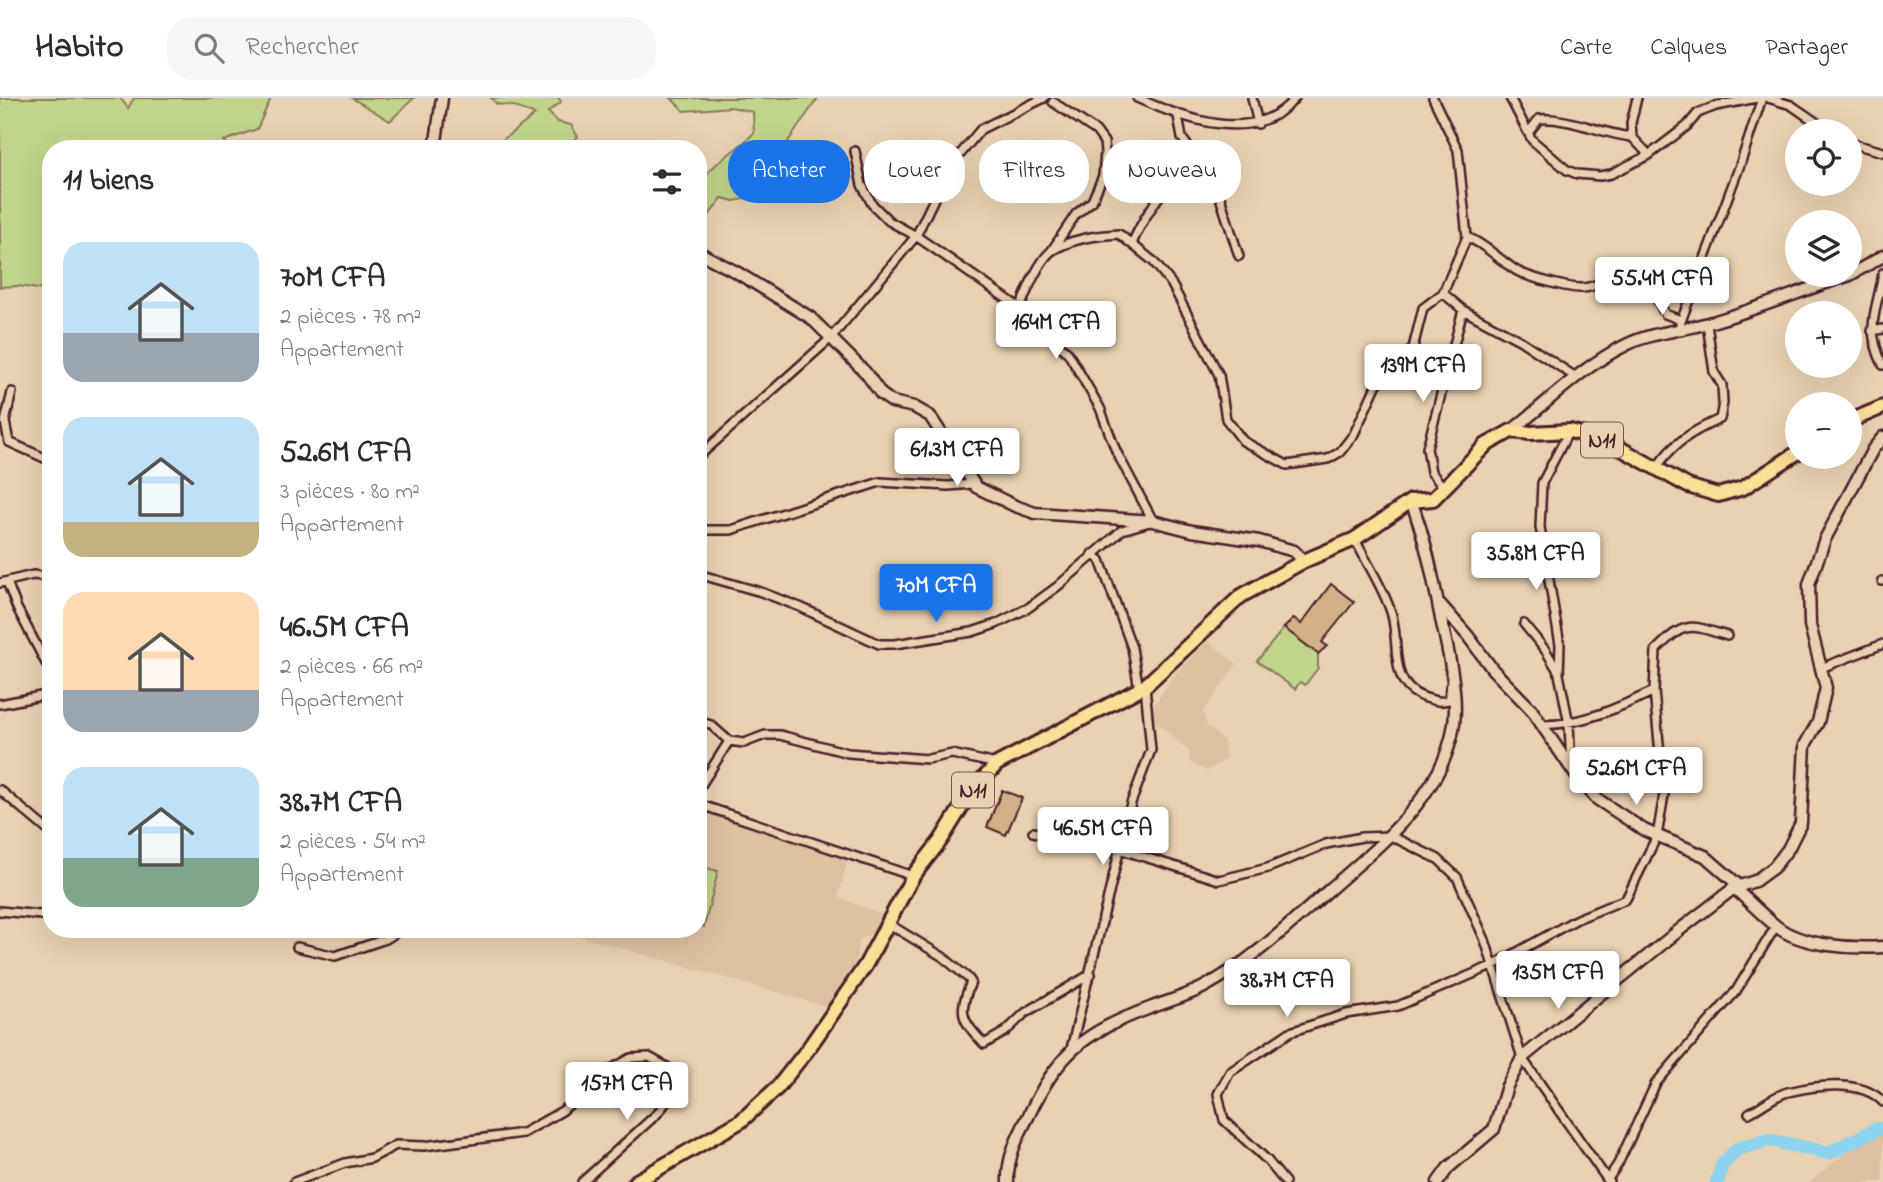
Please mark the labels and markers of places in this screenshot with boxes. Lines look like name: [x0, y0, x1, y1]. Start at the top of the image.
pin: 55.4M CFA: [1582, 258, 1742, 317]
pin: 164M CFA: [984, 302, 1128, 361]
pin: 139M CFA: [1351, 344, 1495, 404]
pin: 61.3M CFA: [877, 428, 1037, 488]
pin: 35.8M CFA: [1456, 532, 1616, 592]
pin: 70M CFA: [871, 564, 1001, 624]
pin: 52.6M CFA: [1556, 748, 1716, 807]
pin: 46.5M CFA: [1023, 808, 1183, 867]
pin: 135M CFA: [1486, 951, 1630, 1011]
pin: 38.7M CFA: [1207, 960, 1367, 1019]
pin: 157M CFA: [555, 1062, 699, 1122]

